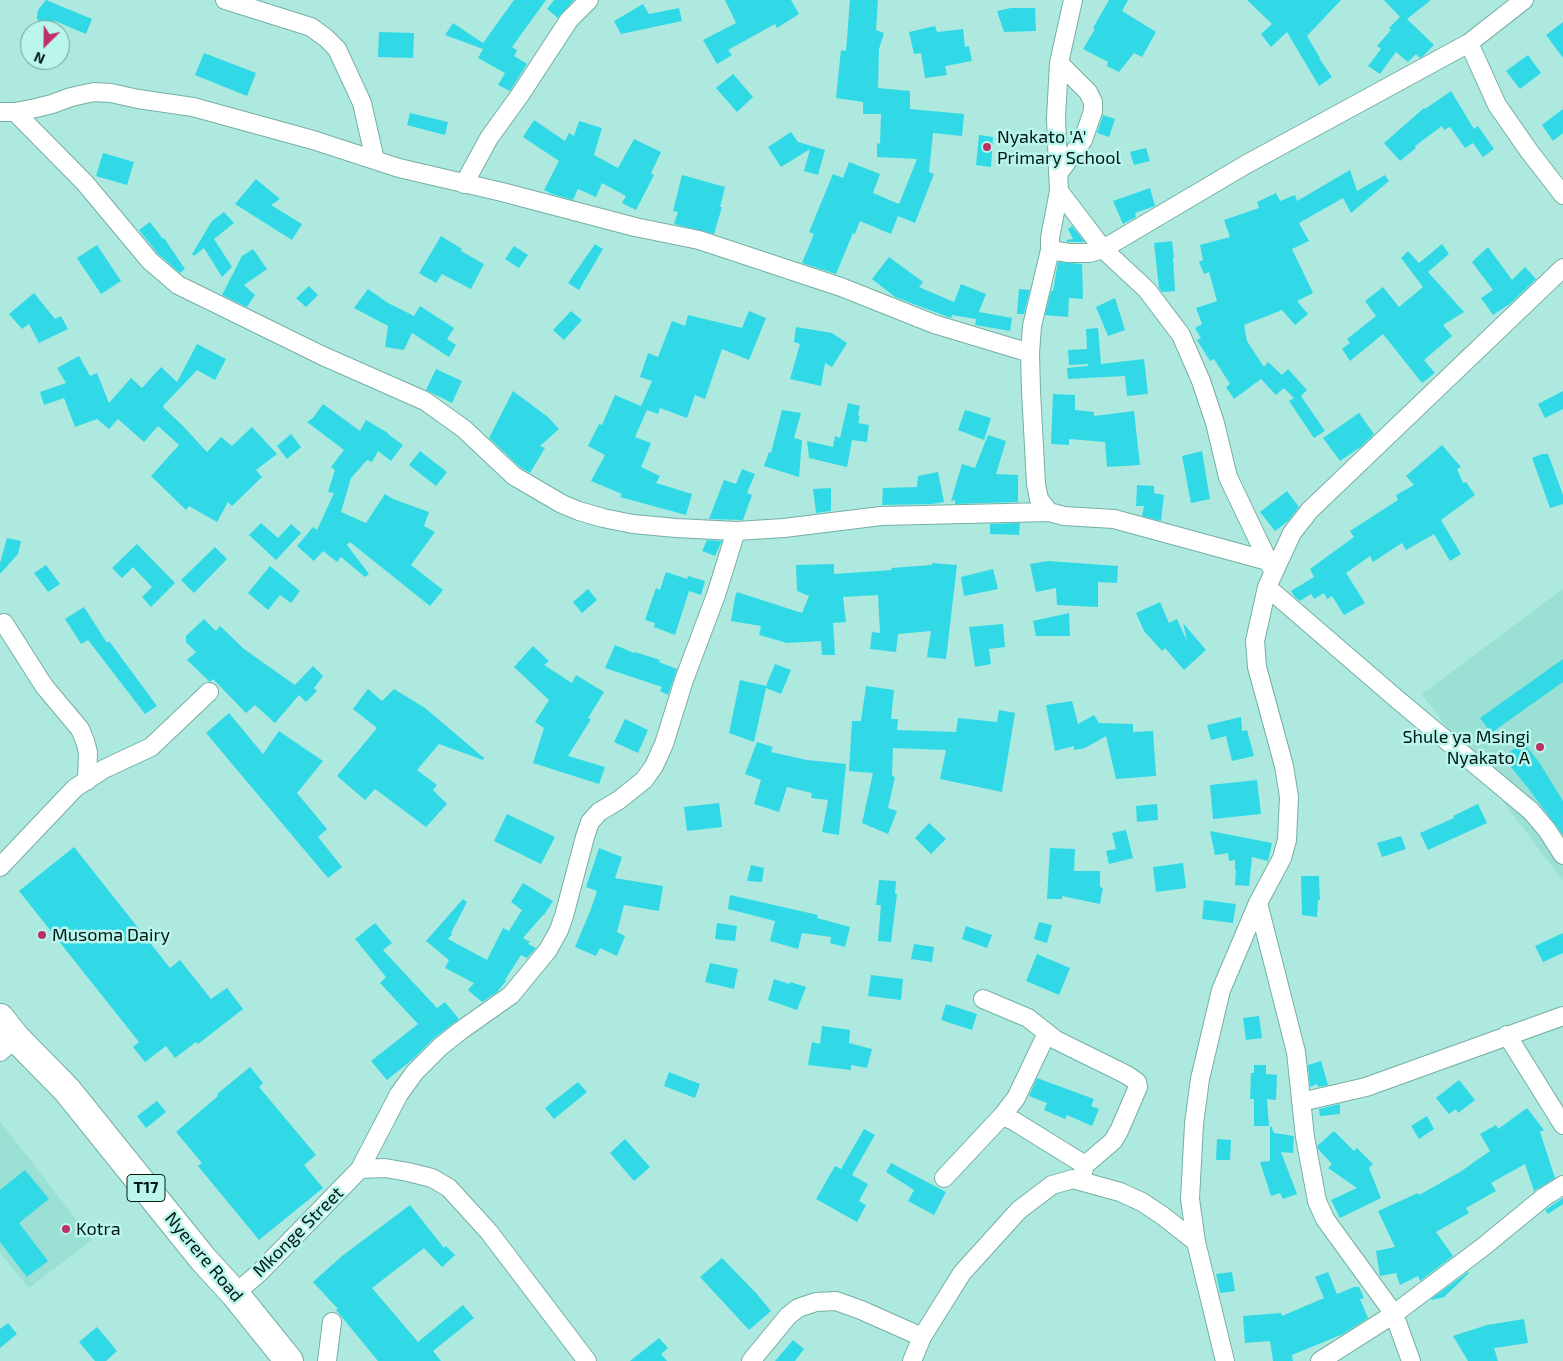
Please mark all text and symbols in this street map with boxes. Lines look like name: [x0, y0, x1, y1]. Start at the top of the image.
north arrow: [20, 20, 70, 70]
text: N: [31, 49, 47, 68]
place label: Nyakato 'A' Primary School: [997, 126, 1121, 168]
marker: Nyakato 'A' Primary School: [981, 141, 993, 153]
place label: Shule ya Msingi Nyakato A: [1402, 726, 1530, 769]
marker: Shule ya Msingi Nyakato A: [1534, 741, 1546, 753]
place label: Musoma Dairy: [52, 924, 170, 946]
marker: Musoma Dairy: [36, 929, 48, 941]
road number: T17: [127, 1174, 165, 1202]
street label: Mkonge Street: [248, 1182, 348, 1282]
street label: Nyerere Road: [160, 1208, 248, 1306]
place label: Kotra: [76, 1218, 121, 1240]
marker: Kotra: [60, 1223, 72, 1235]

